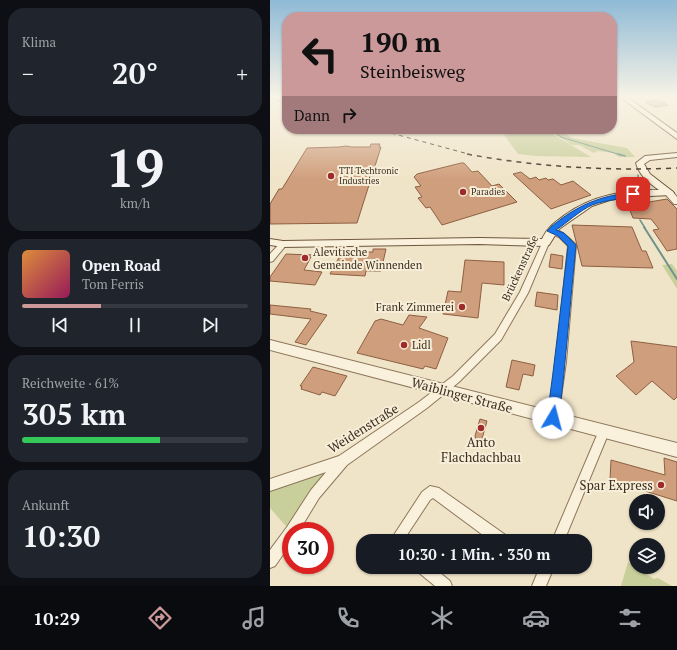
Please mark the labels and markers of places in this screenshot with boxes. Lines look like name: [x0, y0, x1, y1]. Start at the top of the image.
place label: TTI Techtronic Industries: [339, 165, 399, 187]
marker: TTI Techtronic Industries: [326, 171, 336, 181]
pin: [616, 177, 650, 211]
place label: Paradies: [471, 186, 505, 198]
marker: Paradies: [458, 187, 468, 197]
place label: Alevitische Gemeinde Winnenden: [313, 245, 423, 272]
marker: Alevitische Gemeinde Winnenden: [300, 253, 310, 263]
place label: Frank Zimmerei: [376, 300, 454, 314]
marker: Frank Zimmerei: [457, 302, 467, 312]
place label: Lidl: [412, 338, 431, 352]
marker: Lidl: [399, 340, 409, 350]
marker: Anto Flachdachbau: [476, 423, 486, 433]
place label: Anto Flachdachbau: [441, 433, 521, 466]
place label: Spar Express: [579, 476, 653, 494]
marker: Spar Express: [656, 480, 666, 490]

